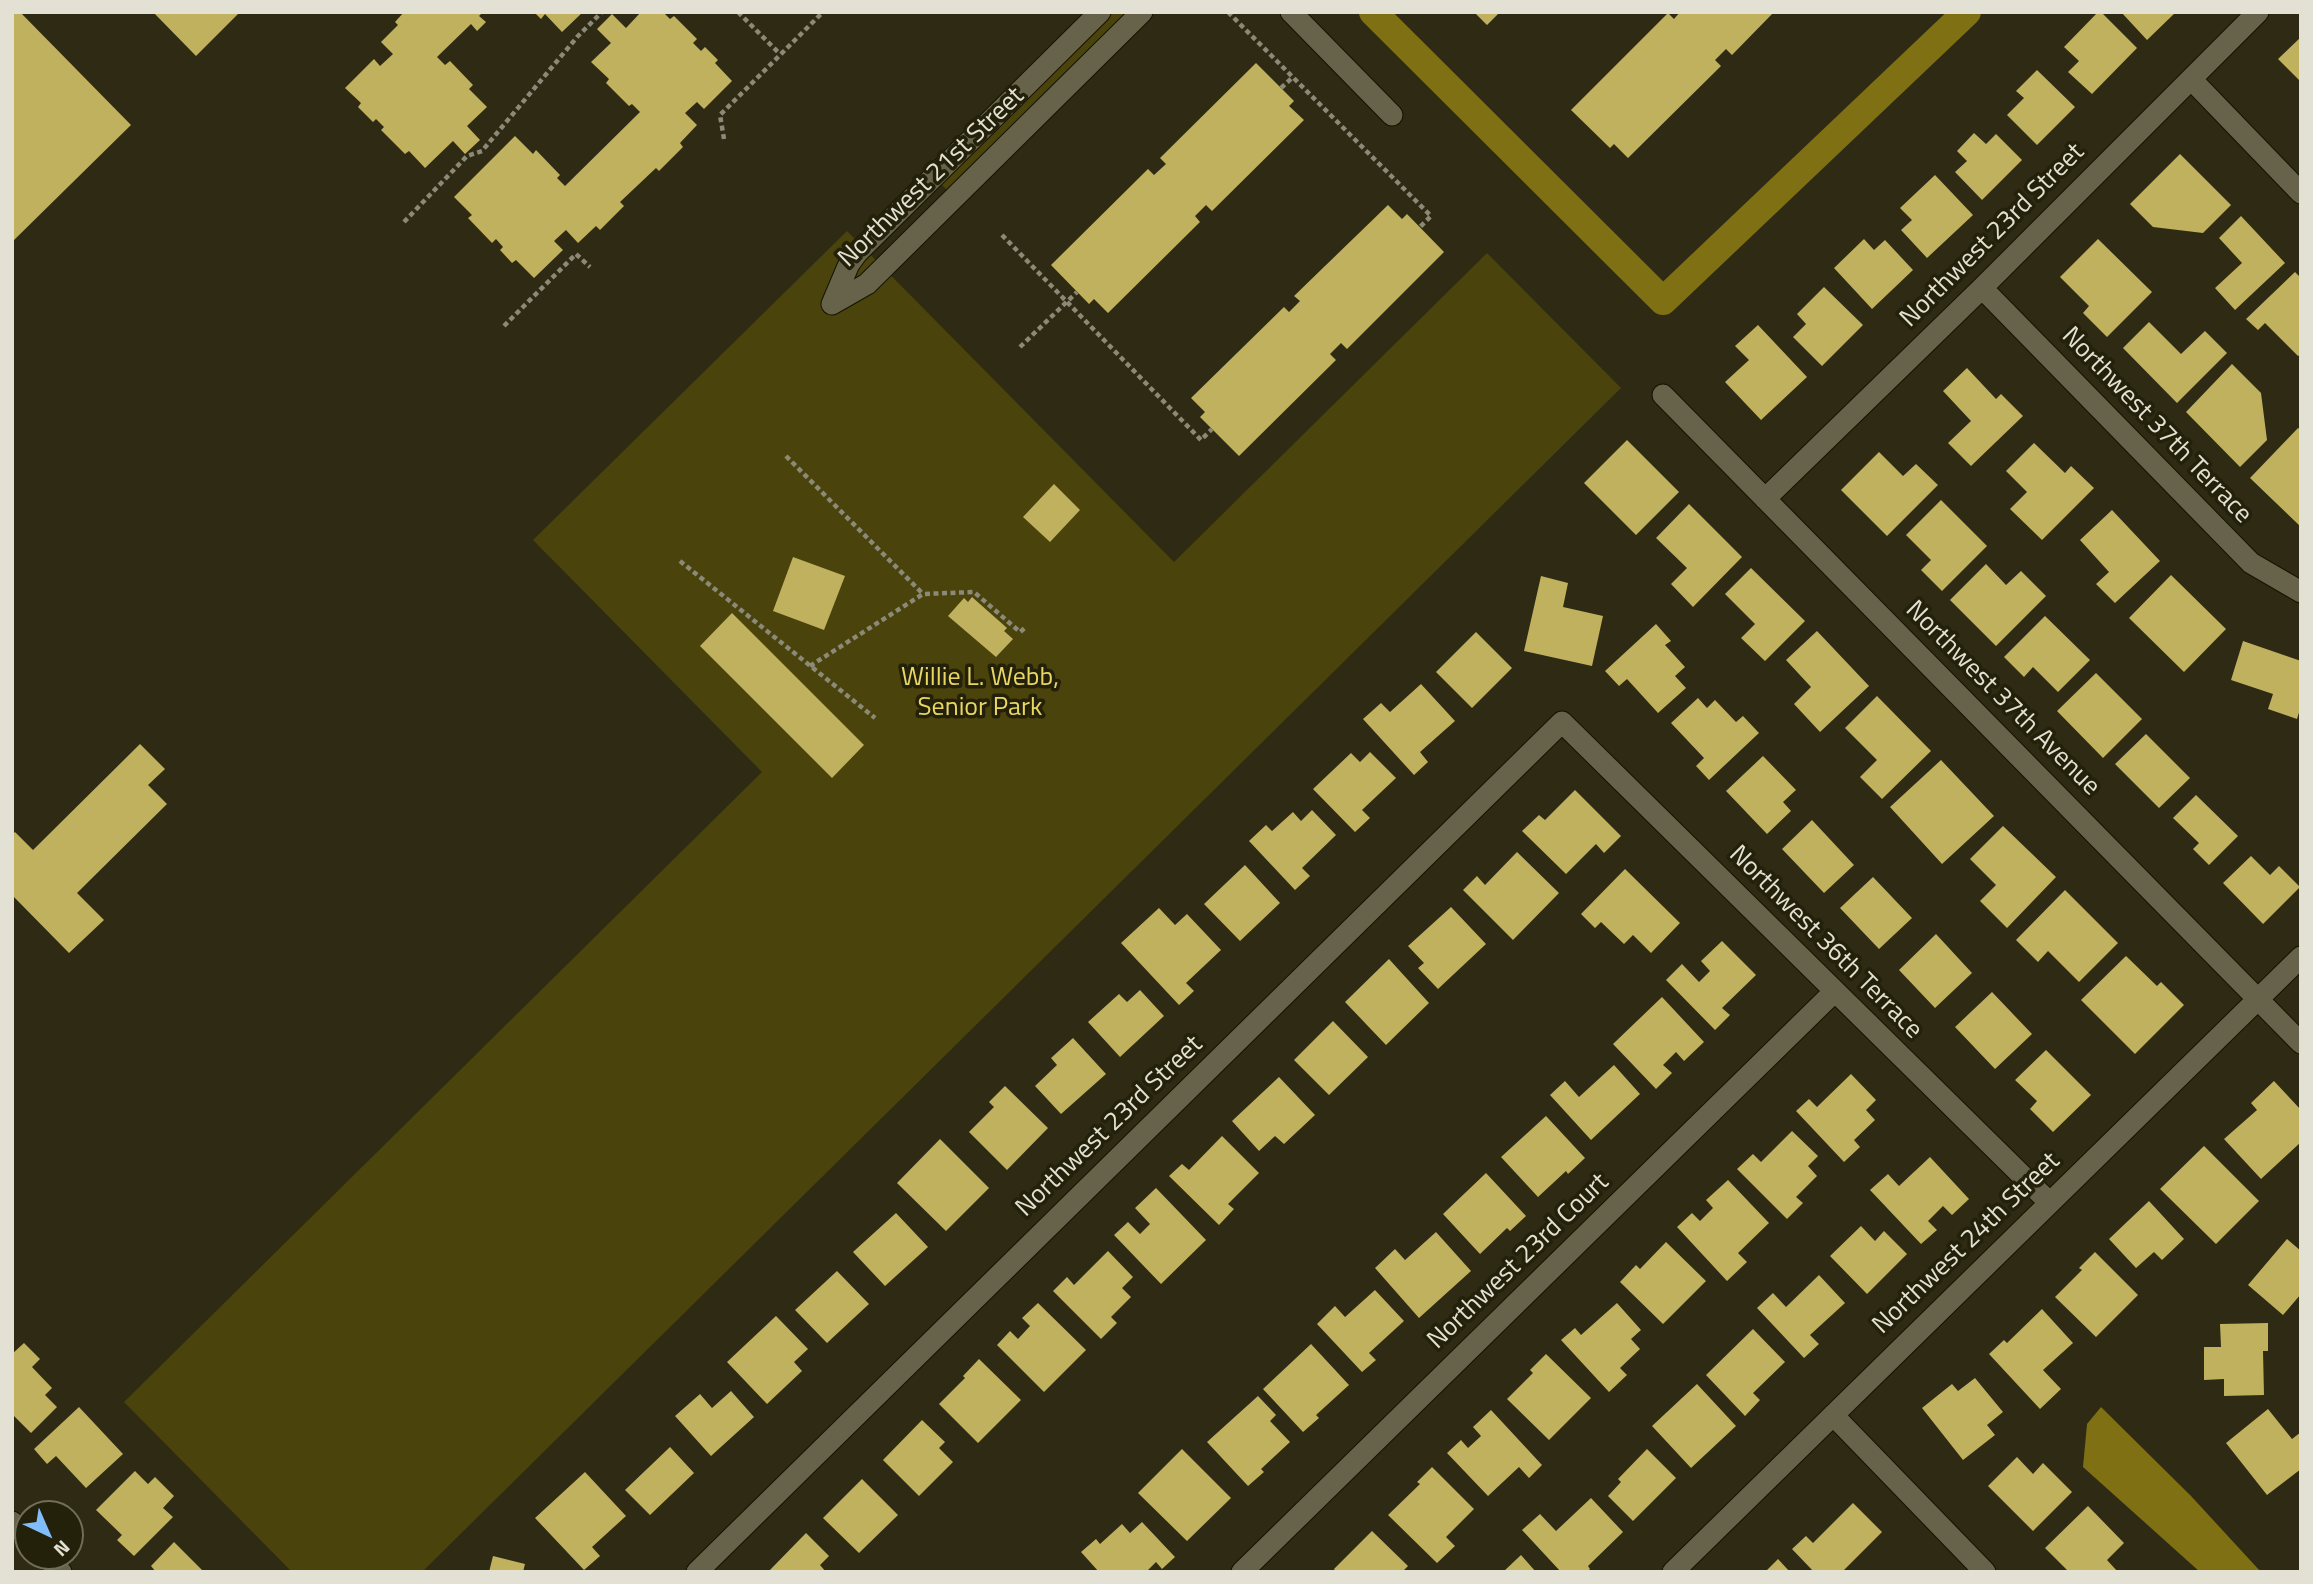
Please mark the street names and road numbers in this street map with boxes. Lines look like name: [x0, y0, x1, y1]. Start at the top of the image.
street label: Northwest 21st Street: [833, 81, 1031, 275]
street label: Northwest 23rd Street: [1895, 138, 2091, 334]
street label: Northwest 37th Terrace: [2054, 321, 2258, 531]
street label: Northwest 37th Avenue: [1898, 595, 2106, 803]
street label: Northwest 36th Terrace: [1722, 840, 1928, 1046]
street label: Northwest 23rd Street: [1010, 1030, 1210, 1224]
street label: Northwest 24th Street: [1867, 1147, 2067, 1341]
street label: Northwest 23rd Court: [1422, 1168, 1616, 1356]

